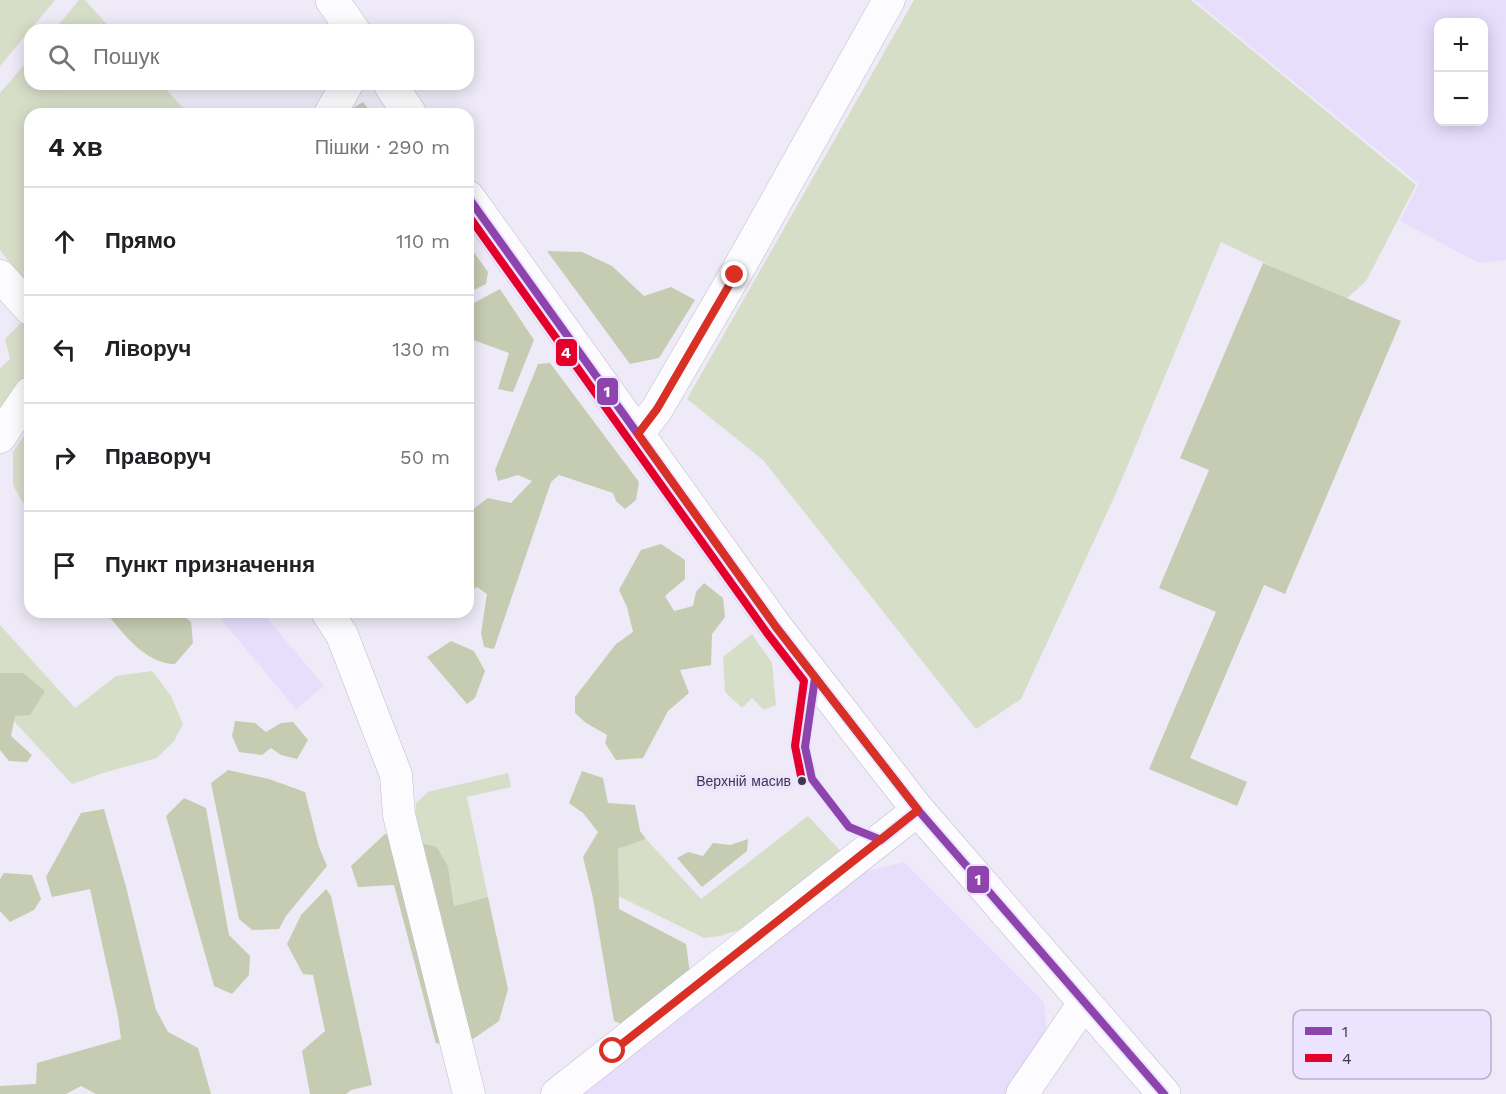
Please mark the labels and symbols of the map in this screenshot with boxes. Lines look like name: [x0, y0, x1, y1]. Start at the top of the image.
route end: [721, 261, 747, 287]
line badge: 4: [555, 338, 578, 367]
text: 4: [561, 343, 571, 362]
line badge: 1: [596, 377, 619, 406]
text: 1: [604, 382, 610, 401]
place label: Верхній масив: [696, 773, 791, 789]
marker: Верхній масив: [796, 775, 808, 787]
line badge: 1: [966, 865, 990, 894]
text: 1: [975, 870, 981, 889]
legend: [1293, 1010, 1491, 1079]
text: 1: [1342, 1022, 1348, 1041]
route start: [599, 1037, 625, 1063]
text: 4: [1342, 1049, 1352, 1068]

